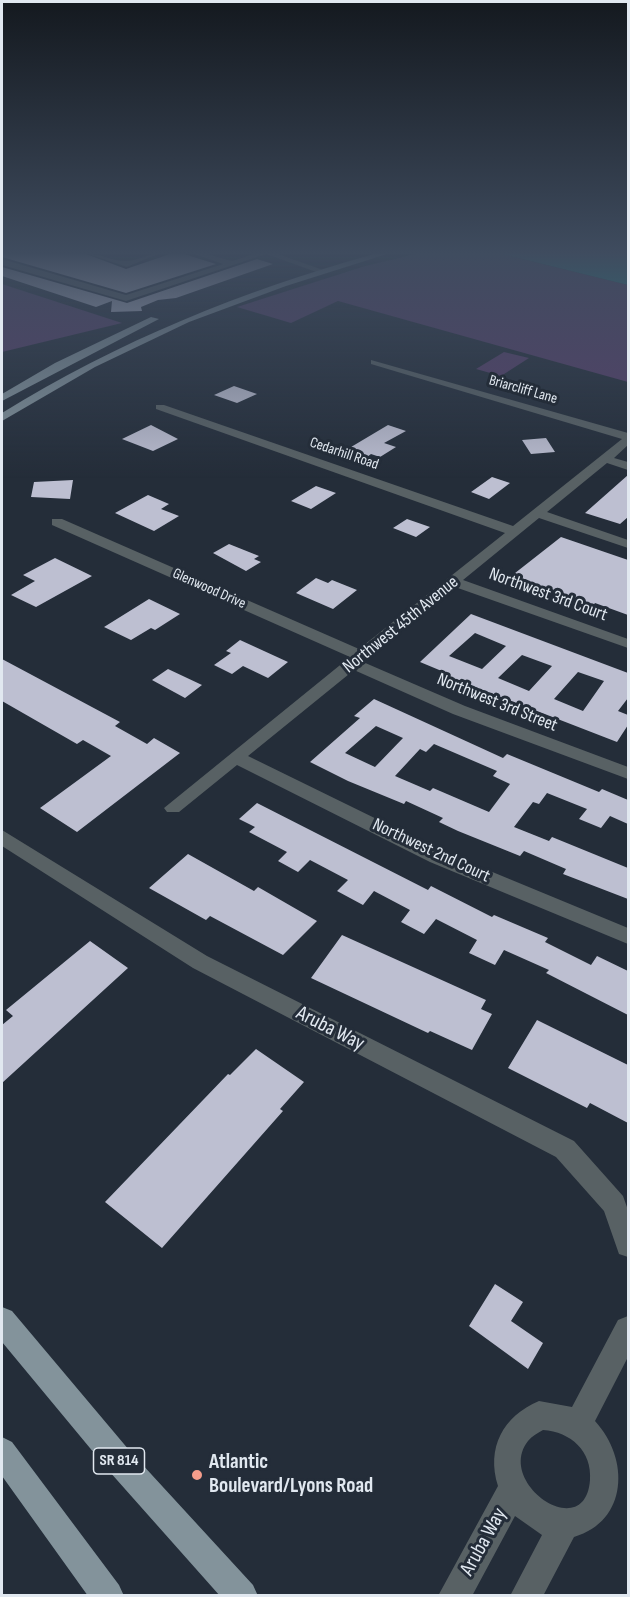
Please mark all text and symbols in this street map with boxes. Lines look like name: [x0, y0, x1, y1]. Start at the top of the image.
street label: Briarcliff Lane: [487, 372, 559, 408]
street label: Cedarhill Road: [307, 434, 381, 474]
street label: Northwest 3rd Court: [486, 564, 610, 626]
street label: Glenwood Drive: [170, 565, 248, 613]
street label: Northwest 45th Avenue: [339, 572, 463, 678]
street label: Northwest 3rd Street: [434, 669, 560, 737]
street label: Northwest 2nd Court: [369, 814, 493, 888]
street label: Aruba Way: [292, 1001, 368, 1057]
road number: SR 814: [94, 1448, 144, 1474]
place label: Atlantic Boulevard/Lyons Road: [209, 1450, 373, 1500]
marker: Atlantic Boulevard/Lyons Road: [190, 1468, 204, 1482]
street label: Aruba Way: [455, 1504, 513, 1580]

